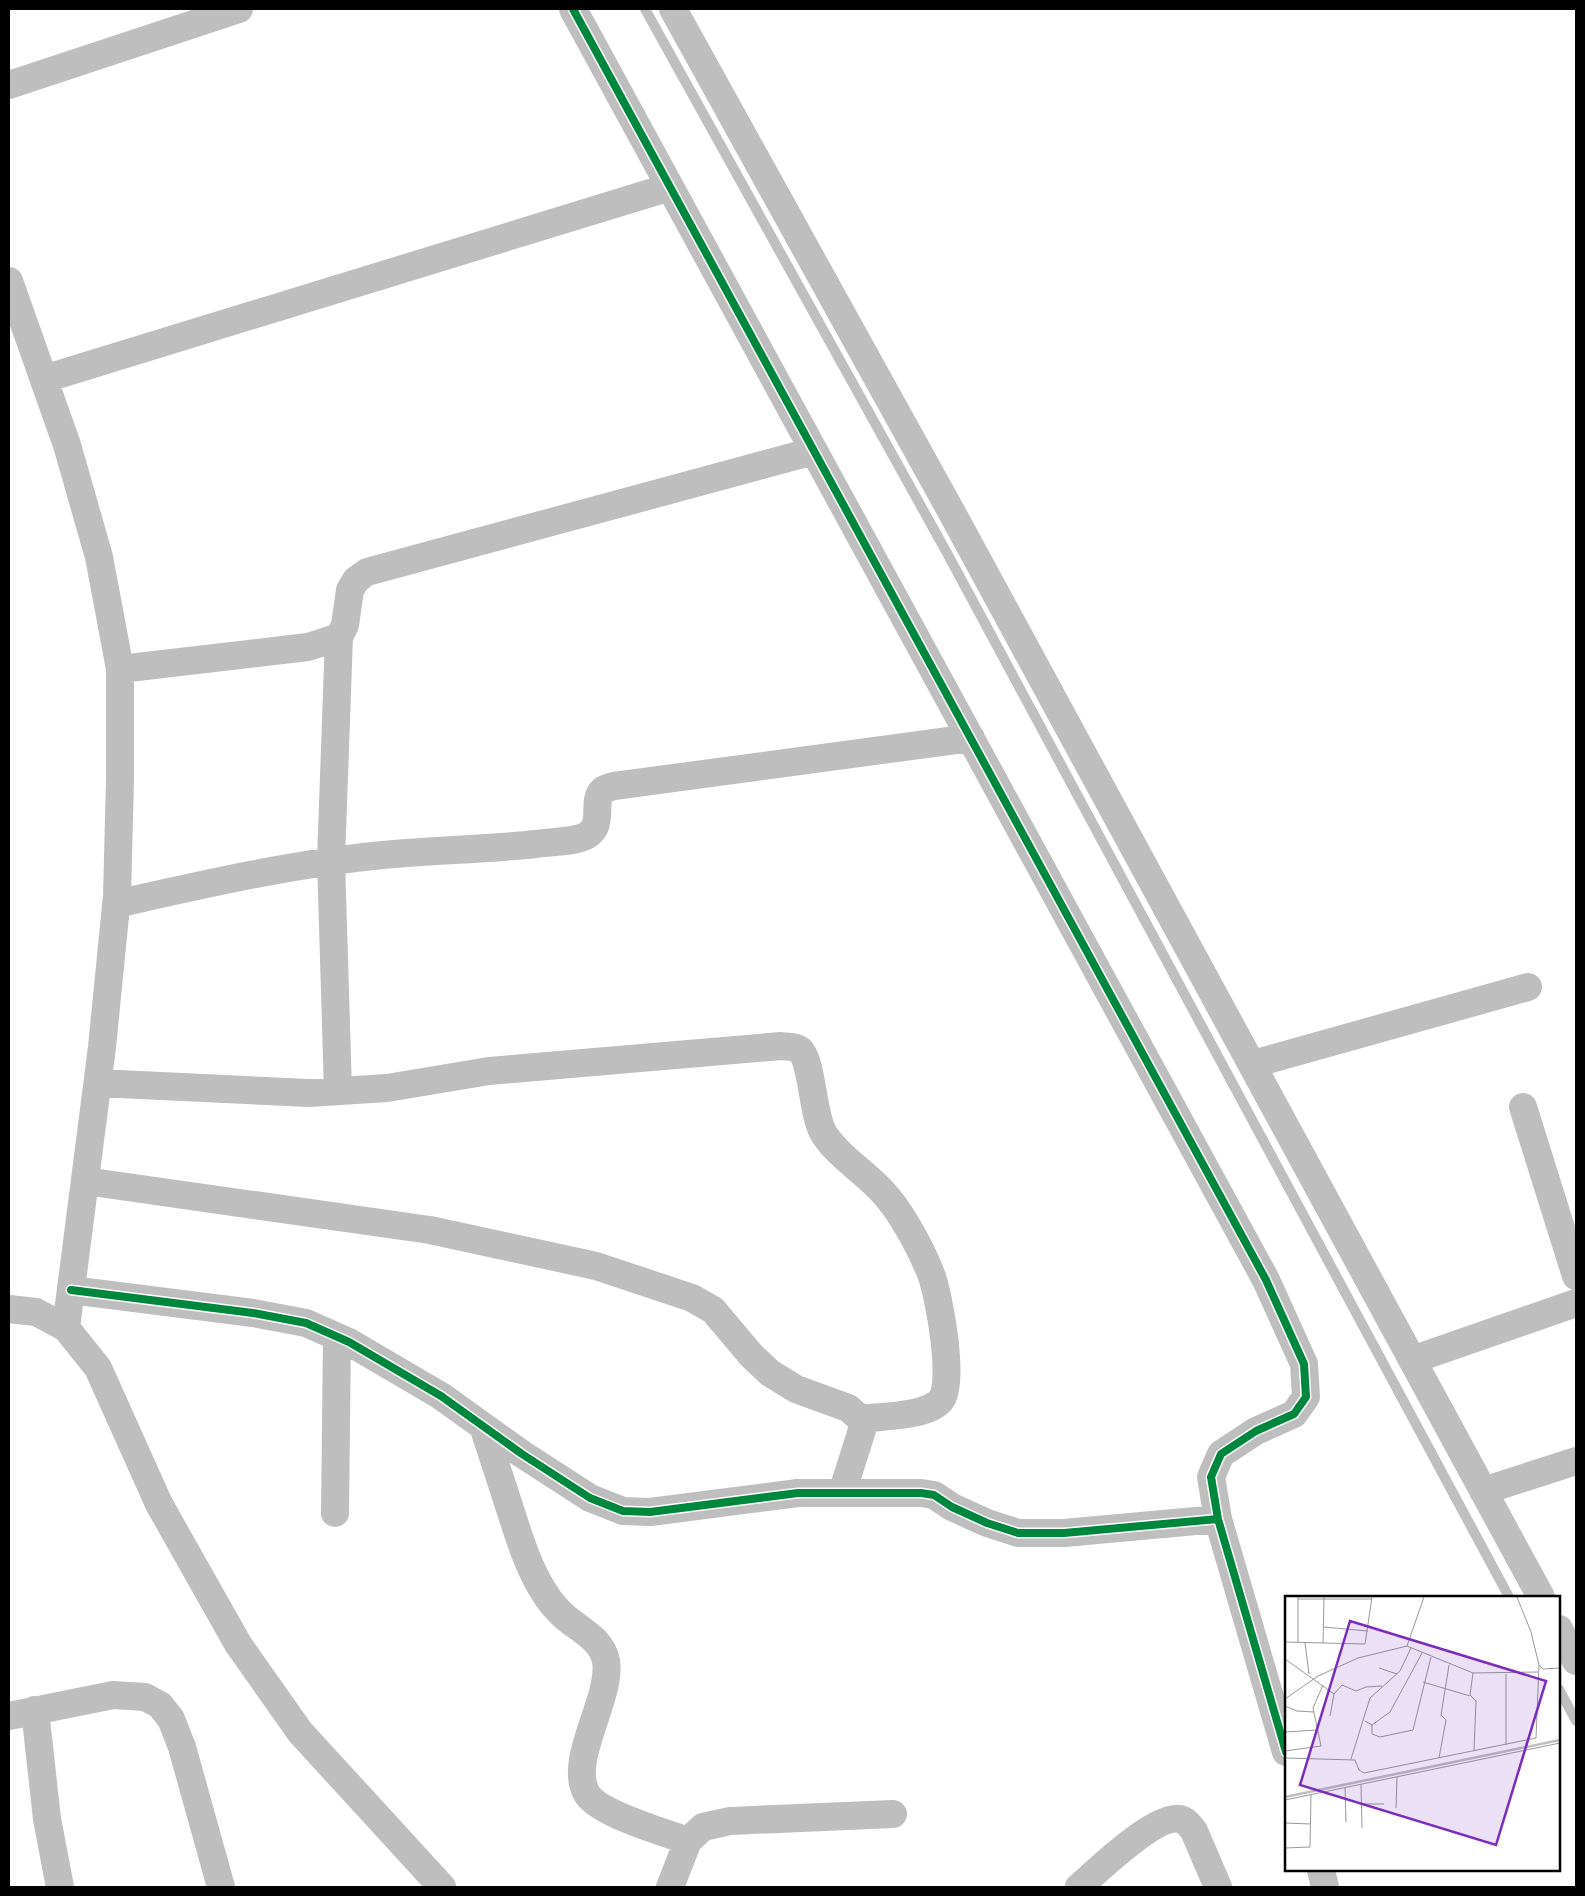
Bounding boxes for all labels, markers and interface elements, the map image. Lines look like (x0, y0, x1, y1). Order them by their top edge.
inset map (1285, 1596, 1560, 1871)

